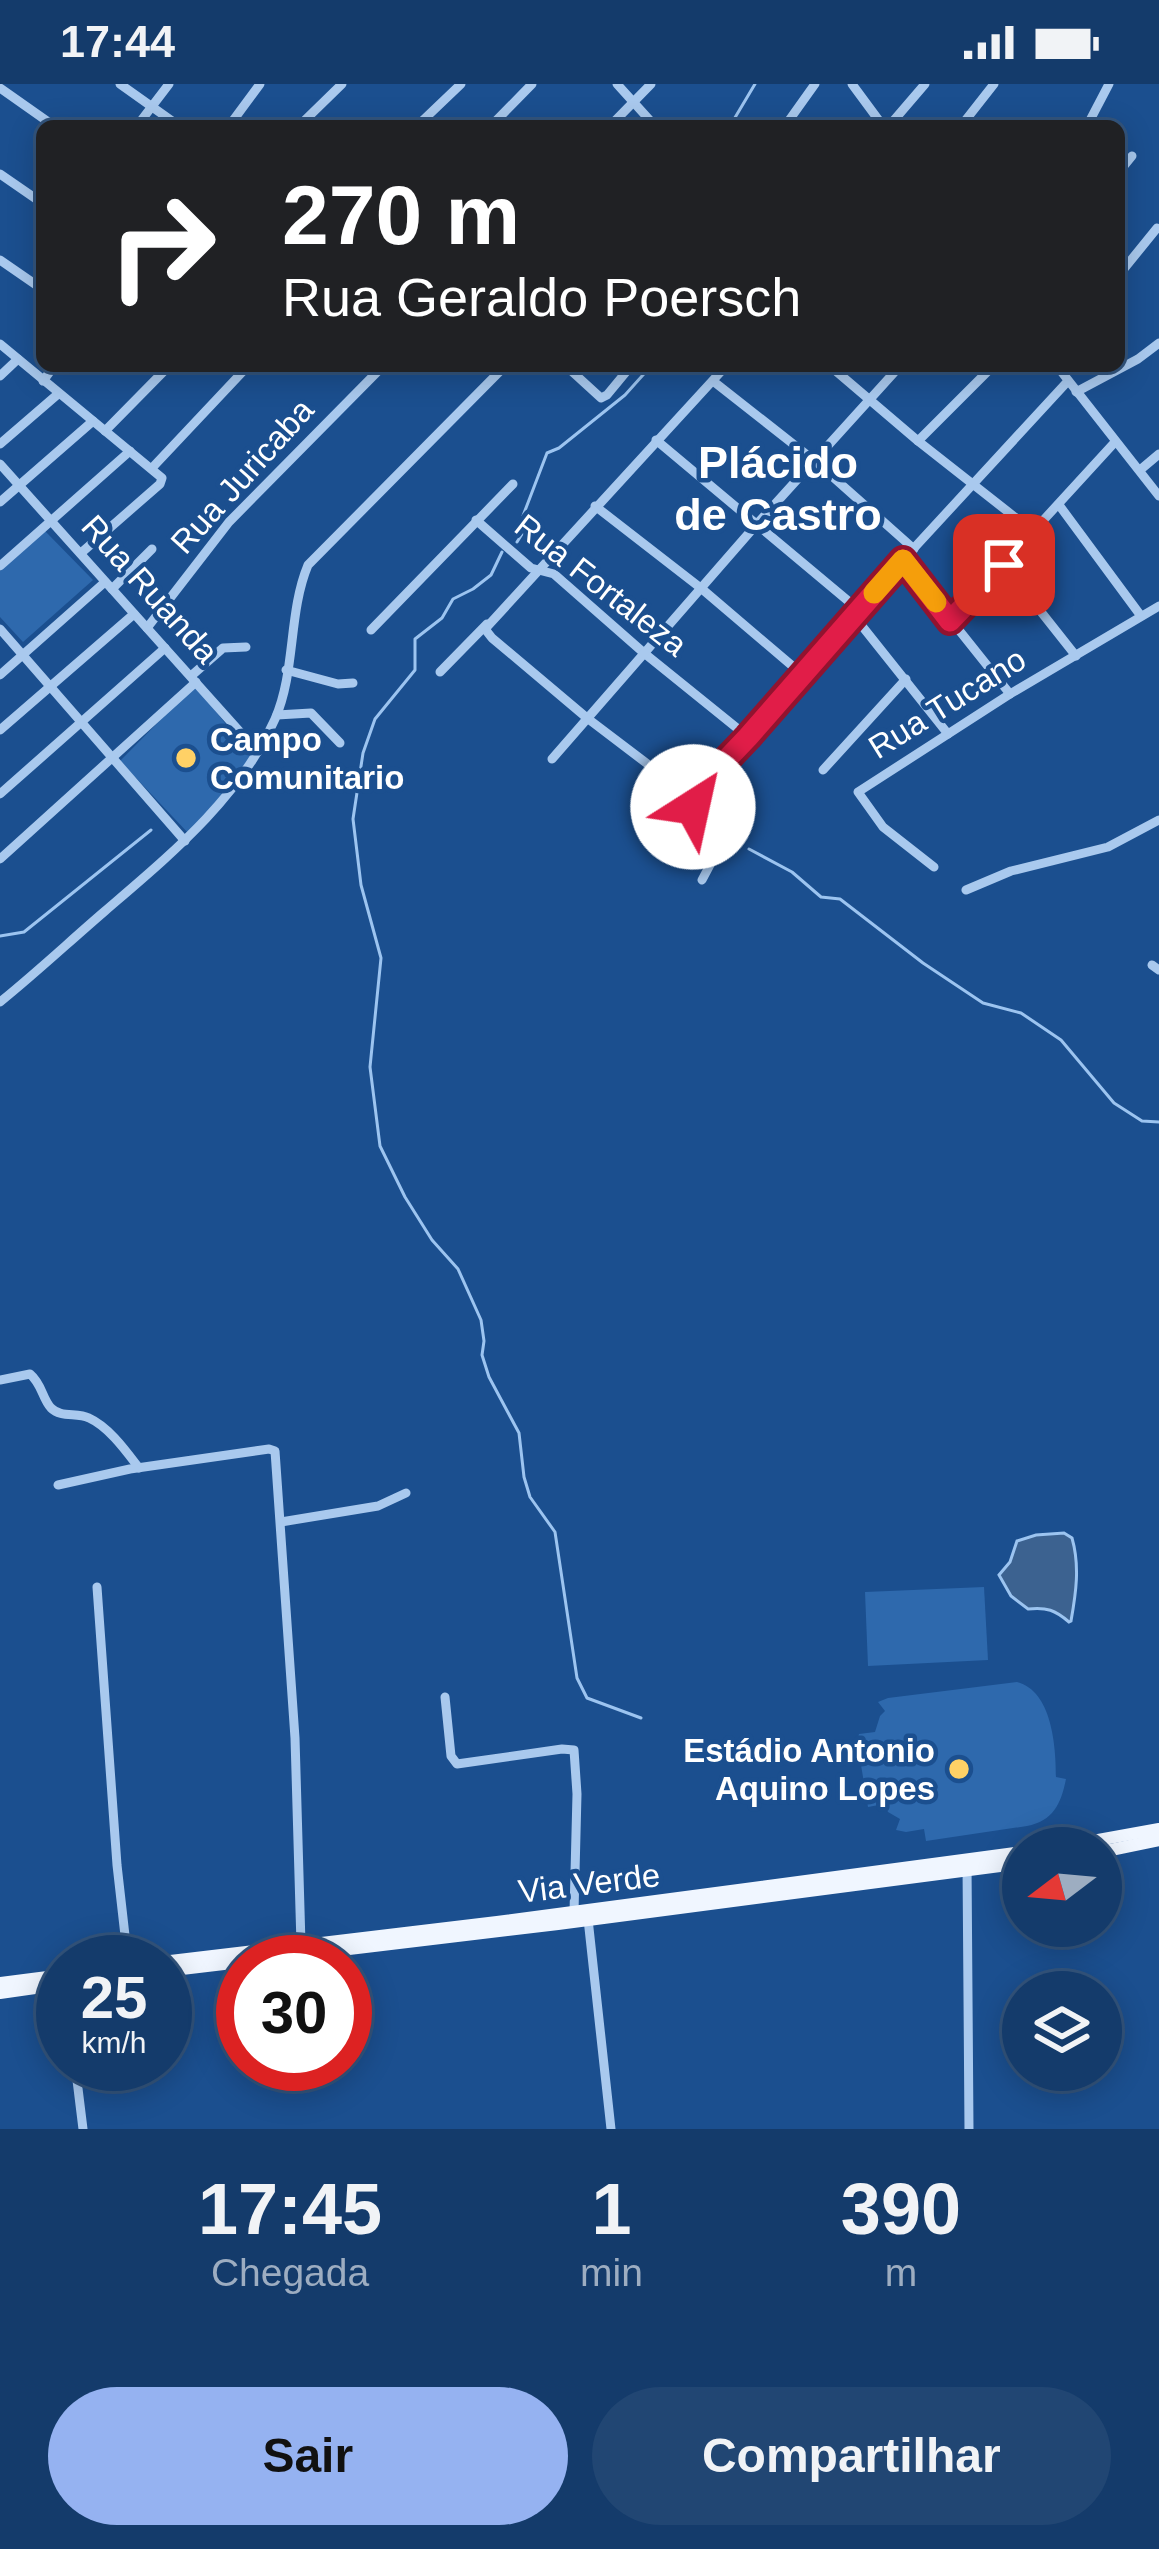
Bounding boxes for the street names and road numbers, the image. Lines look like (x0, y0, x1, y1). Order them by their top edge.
street label: Rua Juricaba (163, 391, 321, 561)
street label: Rua Fortaleza (508, 507, 695, 664)
street label: Rua Ruanda (74, 508, 226, 671)
street label: Rua Tucano (862, 640, 1032, 766)
street label: Via Verde (516, 1856, 662, 1910)

